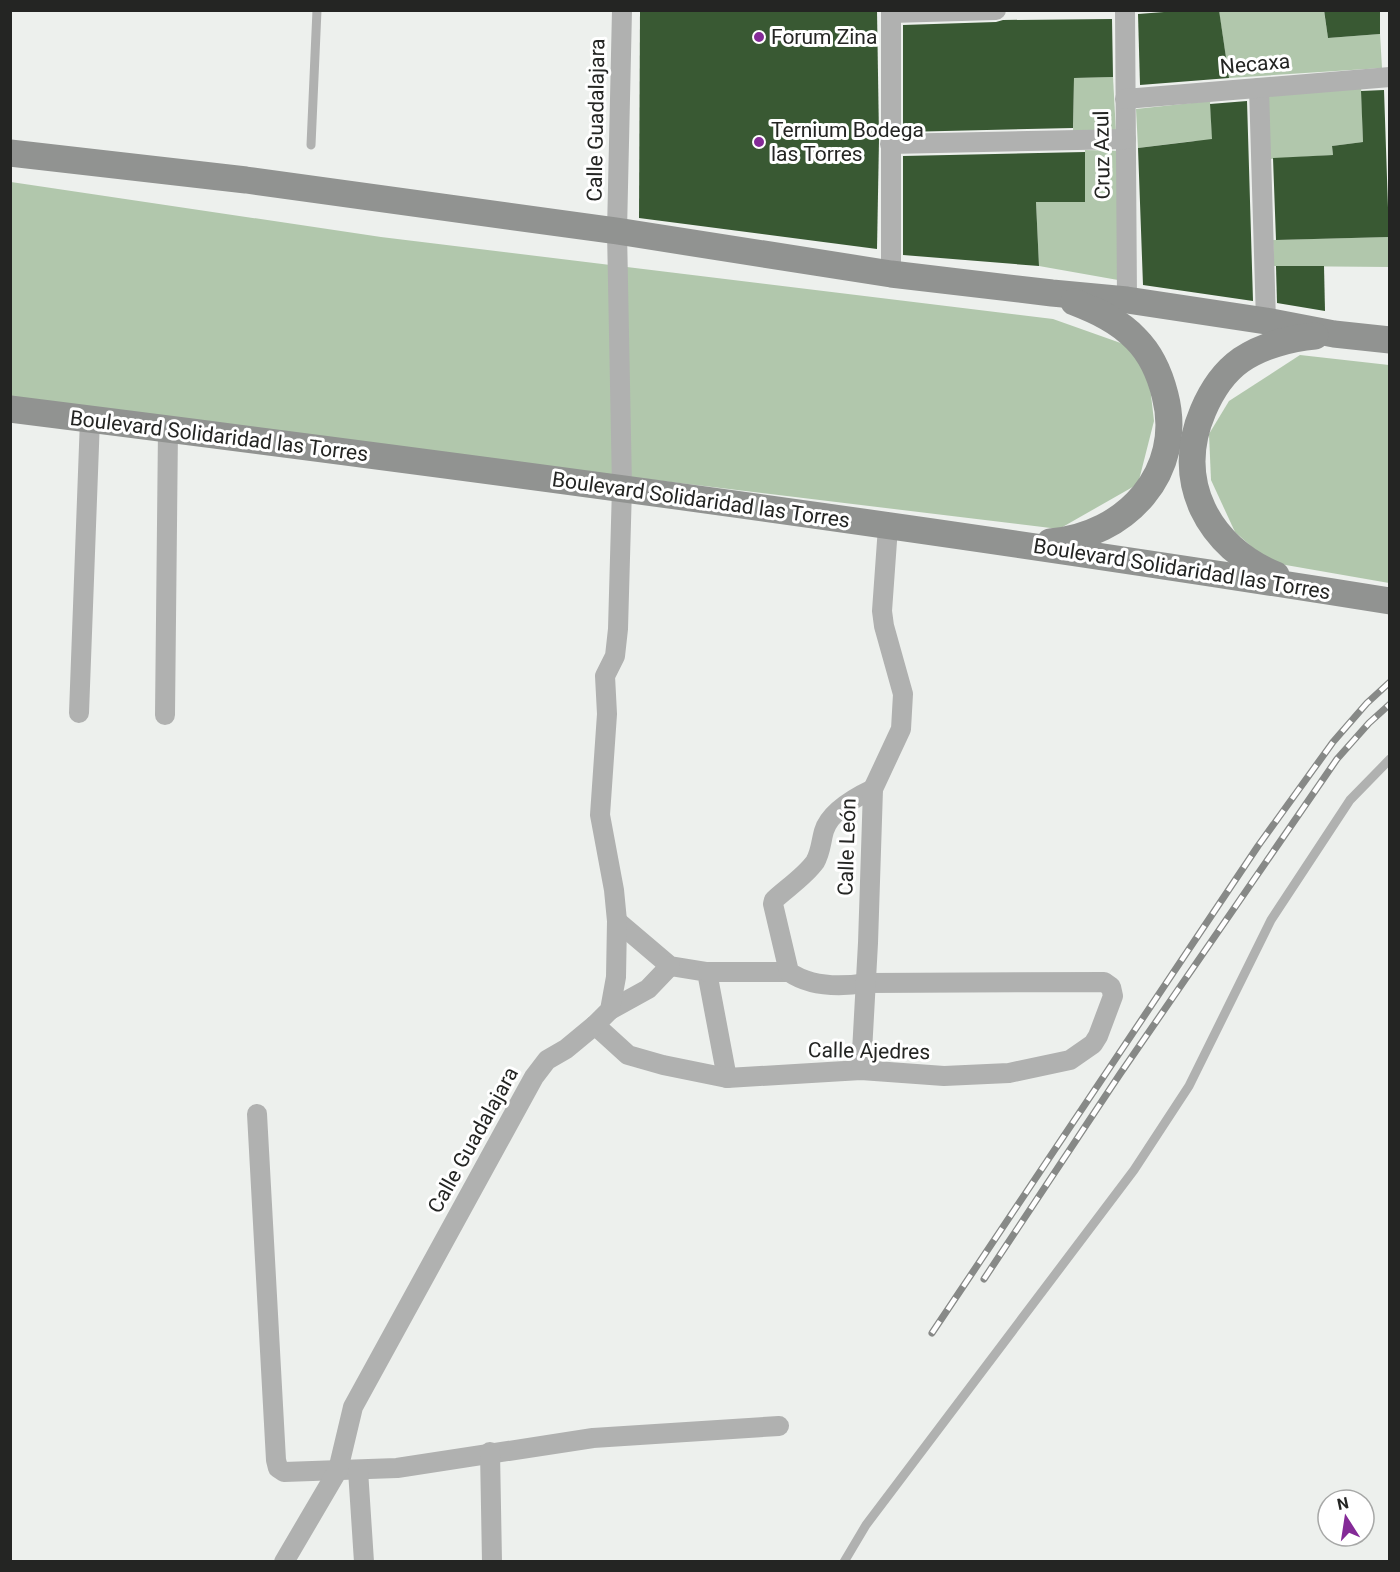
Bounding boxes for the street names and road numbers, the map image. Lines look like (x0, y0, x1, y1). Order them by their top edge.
street label: Calle Guadalajara (583, 38, 609, 202)
street label: Necaxa (1219, 49, 1291, 79)
street label: Cruz Azul (1089, 110, 1115, 200)
street label: Boulevard Solidaridad las Torres (69, 406, 369, 466)
street label: Boulevard Solidaridad las Torres (551, 467, 851, 533)
street label: Boulevard Solidaridad las Torres (1032, 534, 1332, 604)
street label: Calle León (833, 798, 861, 896)
street label: Calle Ajedres (808, 1038, 930, 1064)
street label: Calle Guadalajara (423, 1063, 523, 1217)

